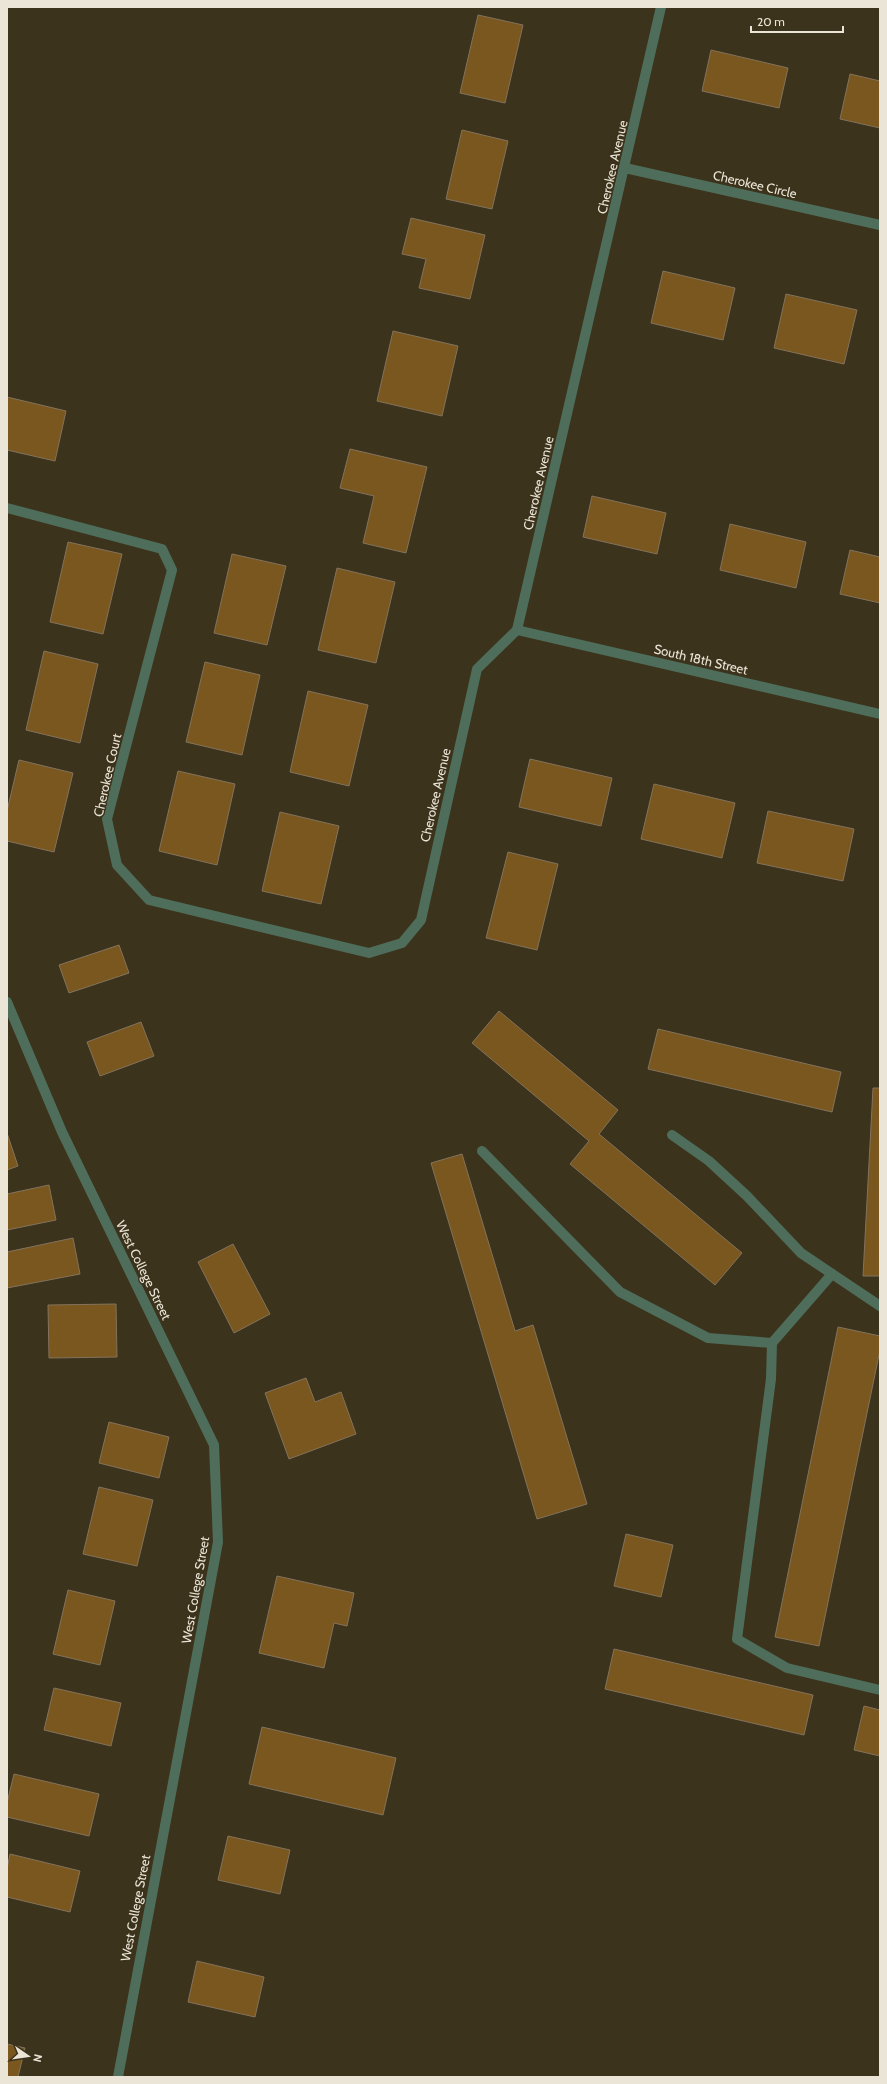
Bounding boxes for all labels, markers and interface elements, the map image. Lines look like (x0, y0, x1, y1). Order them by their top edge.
scale bar (751, 8, 843, 34)
text: 20 m (757, 14, 785, 29)
street label: Cherokee Avenue (593, 118, 631, 215)
street label: Cherokee Circle (712, 167, 799, 201)
street label: Cherokee Avenue (519, 434, 557, 531)
street label: South 18th Street (653, 640, 750, 678)
street label: Cherokee Court (90, 731, 124, 818)
street label: Cherokee Avenue (416, 746, 454, 843)
street label: West College Street (113, 1218, 175, 1323)
street label: West College Street (178, 1535, 212, 1645)
street label: West College Street (117, 1853, 153, 1963)
north arrow (8, 2036, 48, 2076)
text: N (30, 2053, 45, 2064)

